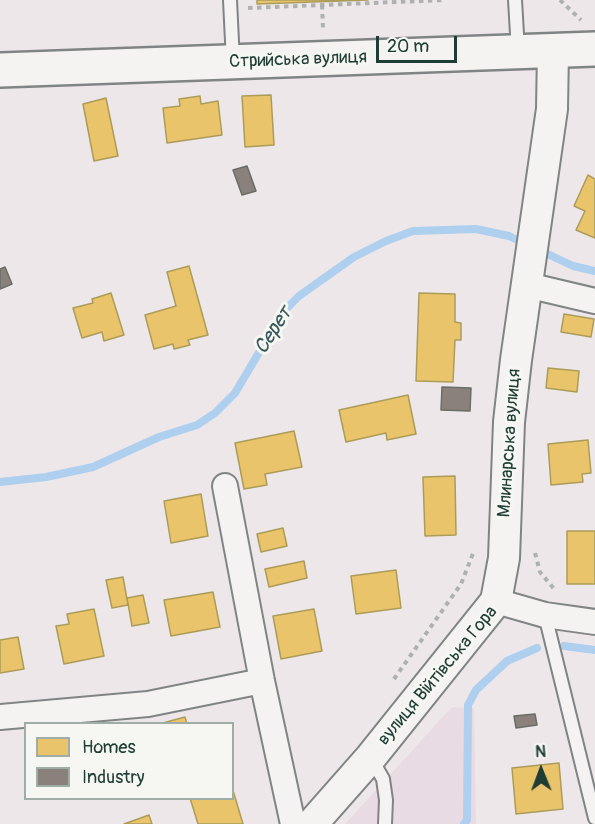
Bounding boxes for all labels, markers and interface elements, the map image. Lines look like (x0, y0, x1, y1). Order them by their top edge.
scale bar (379, 24, 460, 62)
text: 20 m (387, 35, 429, 58)
street label: Стрийська вулиця (229, 47, 367, 73)
water label: Серет (250, 303, 298, 359)
street label: Млинарська вулиця (494, 368, 526, 518)
street label: вулиця Війтівська Гора (374, 602, 502, 750)
legend (24, 722, 234, 800)
text: Homes (82, 736, 135, 759)
north arrow (511, 740, 571, 800)
text: N (535, 742, 546, 762)
text: Industry (82, 766, 145, 789)

